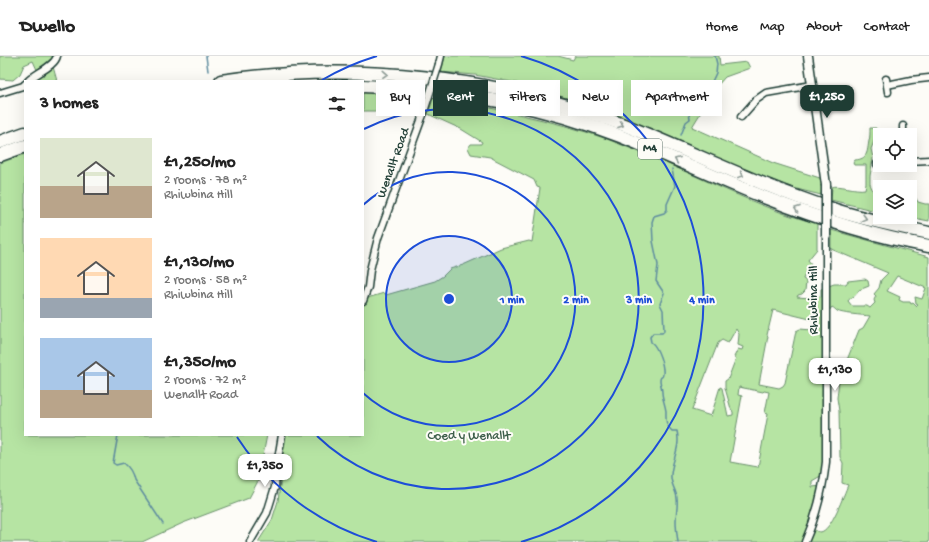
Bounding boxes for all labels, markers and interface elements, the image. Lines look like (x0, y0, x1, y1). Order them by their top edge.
text: Dwello (20, 16, 75, 39)
text: Home (706, 19, 738, 36)
text: Map (760, 19, 784, 36)
text: About (806, 19, 842, 36)
text: Contact (864, 19, 909, 36)
one-way arrow (382, 69, 389, 78)
chip: Buy (376, 80, 425, 116)
chip: Rent (433, 80, 488, 116)
chip: Filters (496, 80, 560, 116)
chip: New (568, 80, 623, 116)
chip: Apartment (631, 80, 722, 116)
pin: £1,250 (794, 85, 860, 119)
text: £1,250 (809, 90, 845, 105)
icon: filters (326, 93, 348, 115)
text: 3 homes (40, 94, 98, 114)
one-way arrow (618, 120, 625, 128)
street label: Wenallt Road (374, 125, 414, 200)
map controls (873, 128, 917, 224)
button: locate (873, 128, 917, 172)
road number: M4 (638, 139, 662, 159)
text: £1,250/mo (164, 153, 236, 173)
icon: home (72, 154, 120, 202)
one-way arrow (673, 157, 680, 165)
one-way arrow (737, 170, 745, 178)
text: 2 rooms · 78 m² (164, 173, 247, 188)
button: layers (873, 180, 917, 224)
text: Rhiwbina Hill (164, 188, 233, 203)
one-way arrow (794, 206, 801, 214)
one-way arrow (861, 213, 867, 221)
text: £1,130/mo (164, 253, 234, 273)
icon: home (72, 254, 120, 302)
street label: Rhiwbina Hill (807, 265, 822, 334)
text: 2 rooms · 58 m² (164, 273, 247, 288)
text: Rhiwbina Hill (164, 288, 233, 303)
centre of rings (442, 292, 456, 306)
text: 1 min (499, 294, 525, 308)
text: 2 min (563, 294, 589, 308)
text: 3 min (625, 294, 652, 308)
text: 4 min (688, 294, 715, 308)
text: £1,350/mo (164, 353, 236, 373)
icon: home (72, 354, 120, 402)
pin: £1,130 (802, 358, 868, 392)
text: £1,130 (818, 363, 852, 378)
text: 2 rooms · 72 m² (164, 373, 246, 388)
text: Wenallt Road (164, 388, 238, 403)
park label: Coed y Wenallt (428, 429, 512, 444)
pin: £1,350 (232, 454, 298, 488)
text: £1,350 (247, 459, 283, 474)

